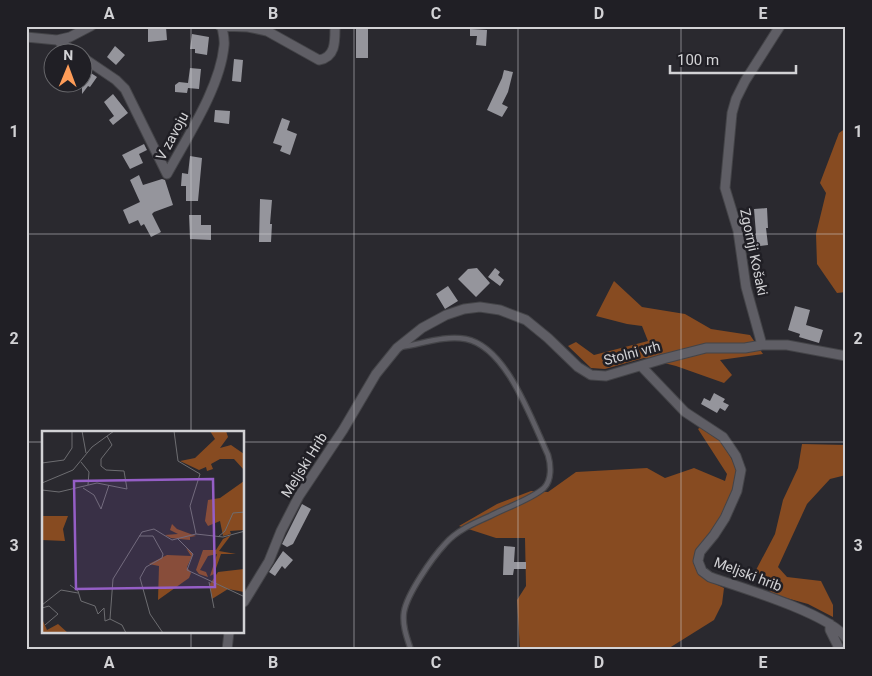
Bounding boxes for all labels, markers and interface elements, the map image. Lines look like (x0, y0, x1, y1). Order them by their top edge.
text: A (104, 4, 115, 23)
text: B (268, 4, 278, 23)
text: C (431, 4, 441, 23)
text: D (594, 4, 604, 23)
text: E (759, 4, 768, 23)
north arrow (42, 42, 92, 92)
scale bar (670, 42, 796, 74)
text: N (63, 47, 73, 63)
text: 100 m (677, 51, 719, 69)
street label: V zavoju (153, 109, 191, 163)
text: 1 (9, 122, 19, 141)
text: 1 (853, 122, 863, 141)
street label: Zgornji Košaki (737, 207, 771, 297)
text: 2 (9, 329, 19, 348)
text: 2 (853, 329, 863, 348)
street label: Stolni vrh (602, 338, 662, 368)
street label: Meljski Hrib (278, 429, 330, 500)
inset map (42, 431, 245, 634)
text: 3 (9, 536, 19, 555)
text: 3 (853, 536, 863, 555)
street label: Meljski hrib (712, 554, 784, 594)
text: A (104, 653, 115, 672)
text: B (268, 653, 278, 672)
text: C (431, 653, 441, 672)
text: D (594, 653, 604, 672)
text: E (759, 653, 768, 672)

